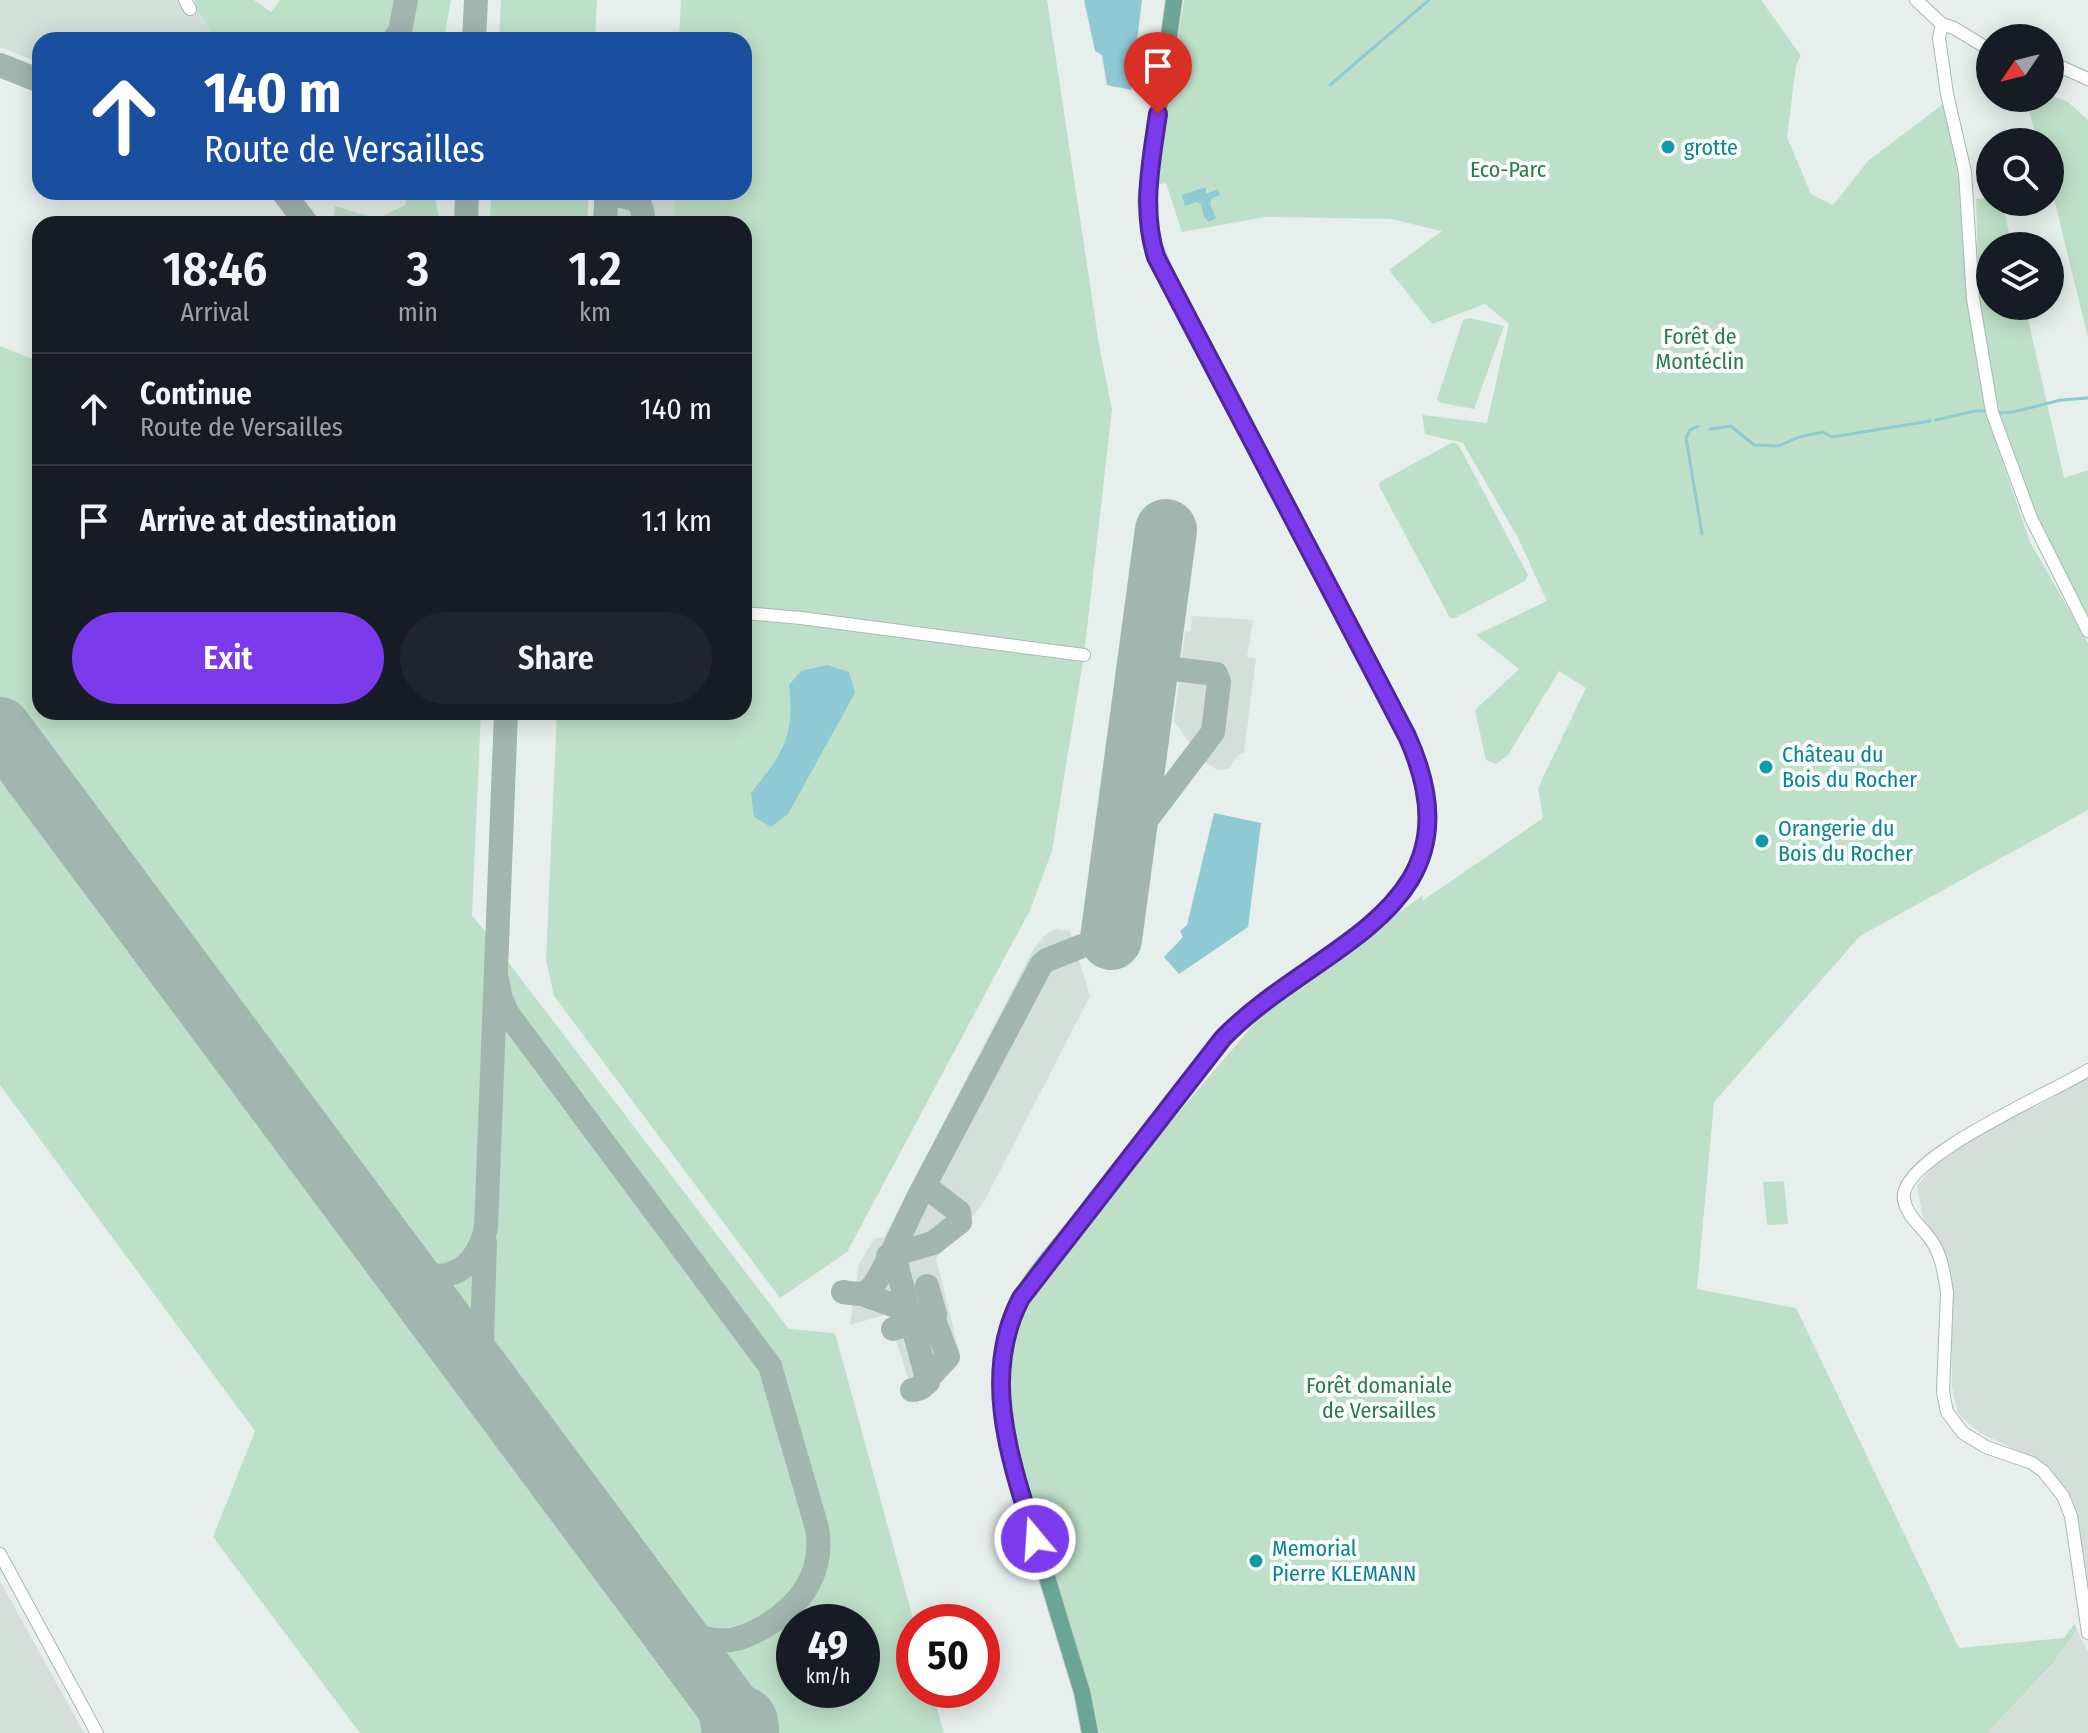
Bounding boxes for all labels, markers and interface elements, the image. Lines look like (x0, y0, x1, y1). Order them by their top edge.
north arrow (1976, 24, 2064, 112)
map controls (1976, 24, 2064, 320)
pin (1124, 32, 1192, 114)
icon: arrive (1136, 44, 1180, 88)
text: 140 m (204, 60, 341, 127)
icon: ahead (72, 64, 176, 168)
text: Route de Versailles (204, 128, 485, 172)
button: search (1976, 128, 2064, 216)
place label: grotte (1684, 134, 1738, 161)
marker: grotte (1659, 138, 1677, 156)
park label: Eco-Parc (1470, 156, 1547, 183)
button: layers (1976, 232, 2064, 320)
text: 18:46 (163, 240, 267, 298)
text: 3 (407, 240, 429, 298)
text: 1.2 (569, 240, 621, 298)
text: Arrival (180, 297, 249, 328)
text: min (398, 297, 438, 328)
text: km (579, 297, 611, 328)
park label: Forêt de Montéclin (1656, 323, 1744, 375)
text: Continue (140, 376, 252, 412)
icon: ahead (72, 387, 116, 431)
text: 140 m (640, 391, 712, 427)
text: Route de Versailles (140, 412, 343, 443)
icon: arrive (72, 499, 116, 543)
text: Arrive at destination (140, 503, 397, 539)
text: 1.1 km (641, 503, 712, 539)
button: Exit (72, 612, 384, 704)
button: Share (400, 612, 712, 704)
place label: Château du Bois du Rocher (1782, 741, 1917, 793)
marker: Château du Bois du Rocher (1757, 758, 1775, 776)
place label: Orangerie du Bois du Rocher (1778, 815, 1913, 867)
marker: Orangerie du Bois du Rocher (1753, 832, 1771, 850)
park label: Forêt domaniale de Versailles (1306, 1372, 1452, 1424)
position arrow (993, 1497, 1077, 1581)
place label: Memorial Pierre KLEMANN (1272, 1535, 1416, 1587)
marker: Memorial Pierre KLEMANN (1247, 1552, 1265, 1570)
speed limit sign: 50 (896, 1604, 1000, 1708)
text: 49 (808, 1622, 848, 1670)
text: km/h (806, 1664, 850, 1688)

